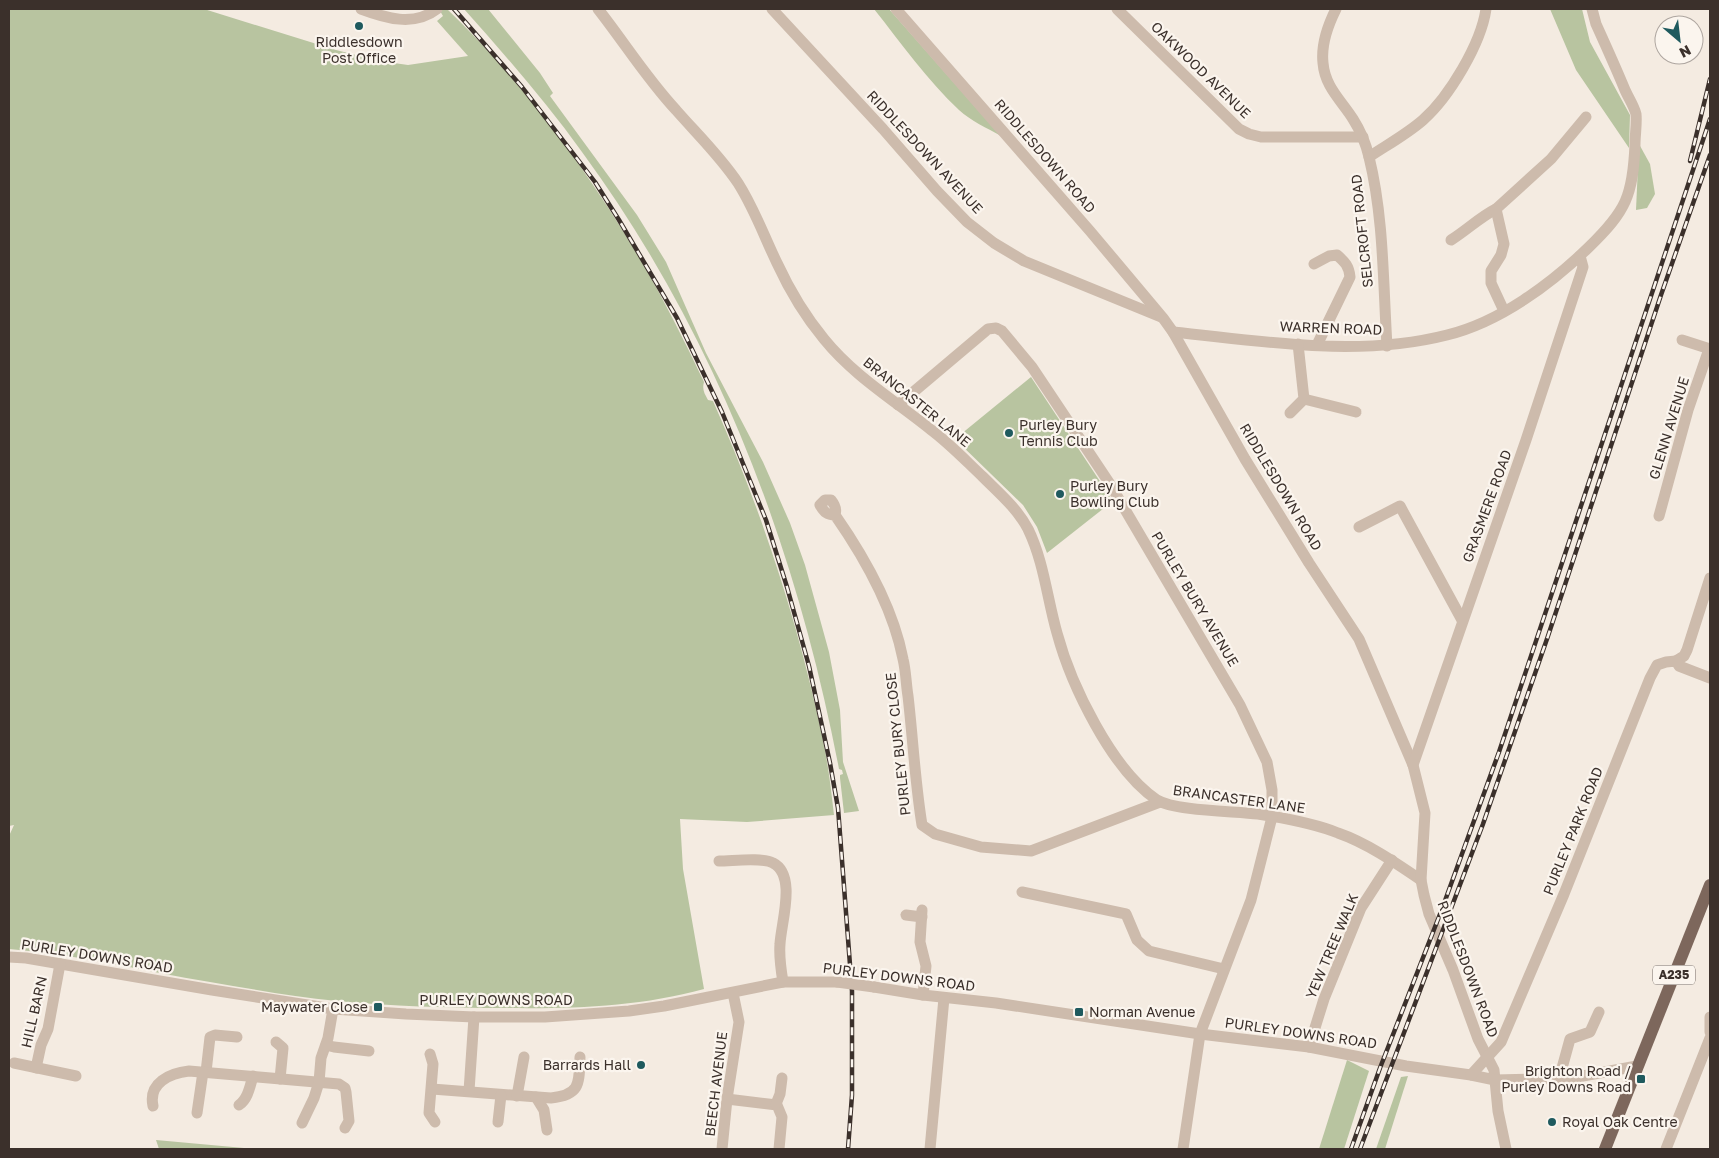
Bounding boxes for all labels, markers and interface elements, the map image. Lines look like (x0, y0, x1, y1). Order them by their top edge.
north arrow (1654, 15, 1704, 65)
street label: OAKWOOD AVENUE (1148, 18, 1255, 122)
marker: Riddlesdown Post Office (353, 20, 365, 32)
place label: Riddlesdown Post Office (315, 33, 403, 66)
text: N (1677, 42, 1694, 62)
street label: RIDDLESDOWN AVENUE (864, 87, 987, 217)
street label: RIDDLESDOWN ROAD (991, 95, 1099, 216)
street label: SELCROFT ROAD (1347, 174, 1376, 289)
street label: WARREN ROAD (1280, 317, 1383, 338)
street label: BRANCASTER LANE (860, 353, 975, 450)
street label: GLENN AVENUE (1645, 374, 1692, 481)
place label: Purley Bury Tennis Club (1019, 416, 1098, 449)
street label: RIDDLESDOWN ROAD (1237, 420, 1326, 553)
marker: Purley Bury Tennis Club (1003, 427, 1015, 439)
street label: GRASMERE ROAD (1458, 447, 1515, 564)
place label: Purley Bury Bowling Club (1070, 477, 1159, 510)
marker: Purley Bury Bowling Club (1054, 488, 1066, 500)
street label: PURLEY BURY AVENUE (1148, 528, 1243, 669)
street label: PURLEY BURY CLOSE (882, 672, 913, 817)
street label: PURLEY PARK ROAD (1539, 764, 1606, 897)
street label: BRANCASTER LANE (1172, 781, 1306, 816)
street label: YEW TREE WALK (1302, 890, 1362, 1001)
street label: RIDDLESDOWN ROAD (1434, 898, 1502, 1040)
street label: PURLEY DOWNS ROAD (20, 935, 174, 976)
street label: PURLEY DOWNS ROAD (822, 959, 976, 994)
road number: A235 (1653, 966, 1695, 984)
street label: HILL BARN (17, 974, 50, 1049)
street label: PURLEY DOWNS ROAD (419, 991, 573, 1008)
place label: Maywater Close (261, 998, 368, 1015)
marker: Maywater Close (372, 1001, 384, 1013)
place label: Norman Avenue (1089, 1003, 1195, 1020)
marker: Norman Avenue (1073, 1006, 1085, 1018)
street label: PURLEY DOWNS ROAD (1224, 1013, 1378, 1052)
street label: BEECH AVENUE (701, 1031, 730, 1137)
place label: Barrards Hall (543, 1056, 631, 1073)
marker: Barrards Hall (635, 1059, 647, 1071)
place label: Brighton Road / Purley Downs Road (1501, 1062, 1631, 1095)
marker: Brighton Road / Purley Downs Road (1635, 1073, 1647, 1085)
place label: Royal Oak Centre (1562, 1113, 1678, 1130)
marker: Royal Oak Centre (1546, 1116, 1558, 1128)

